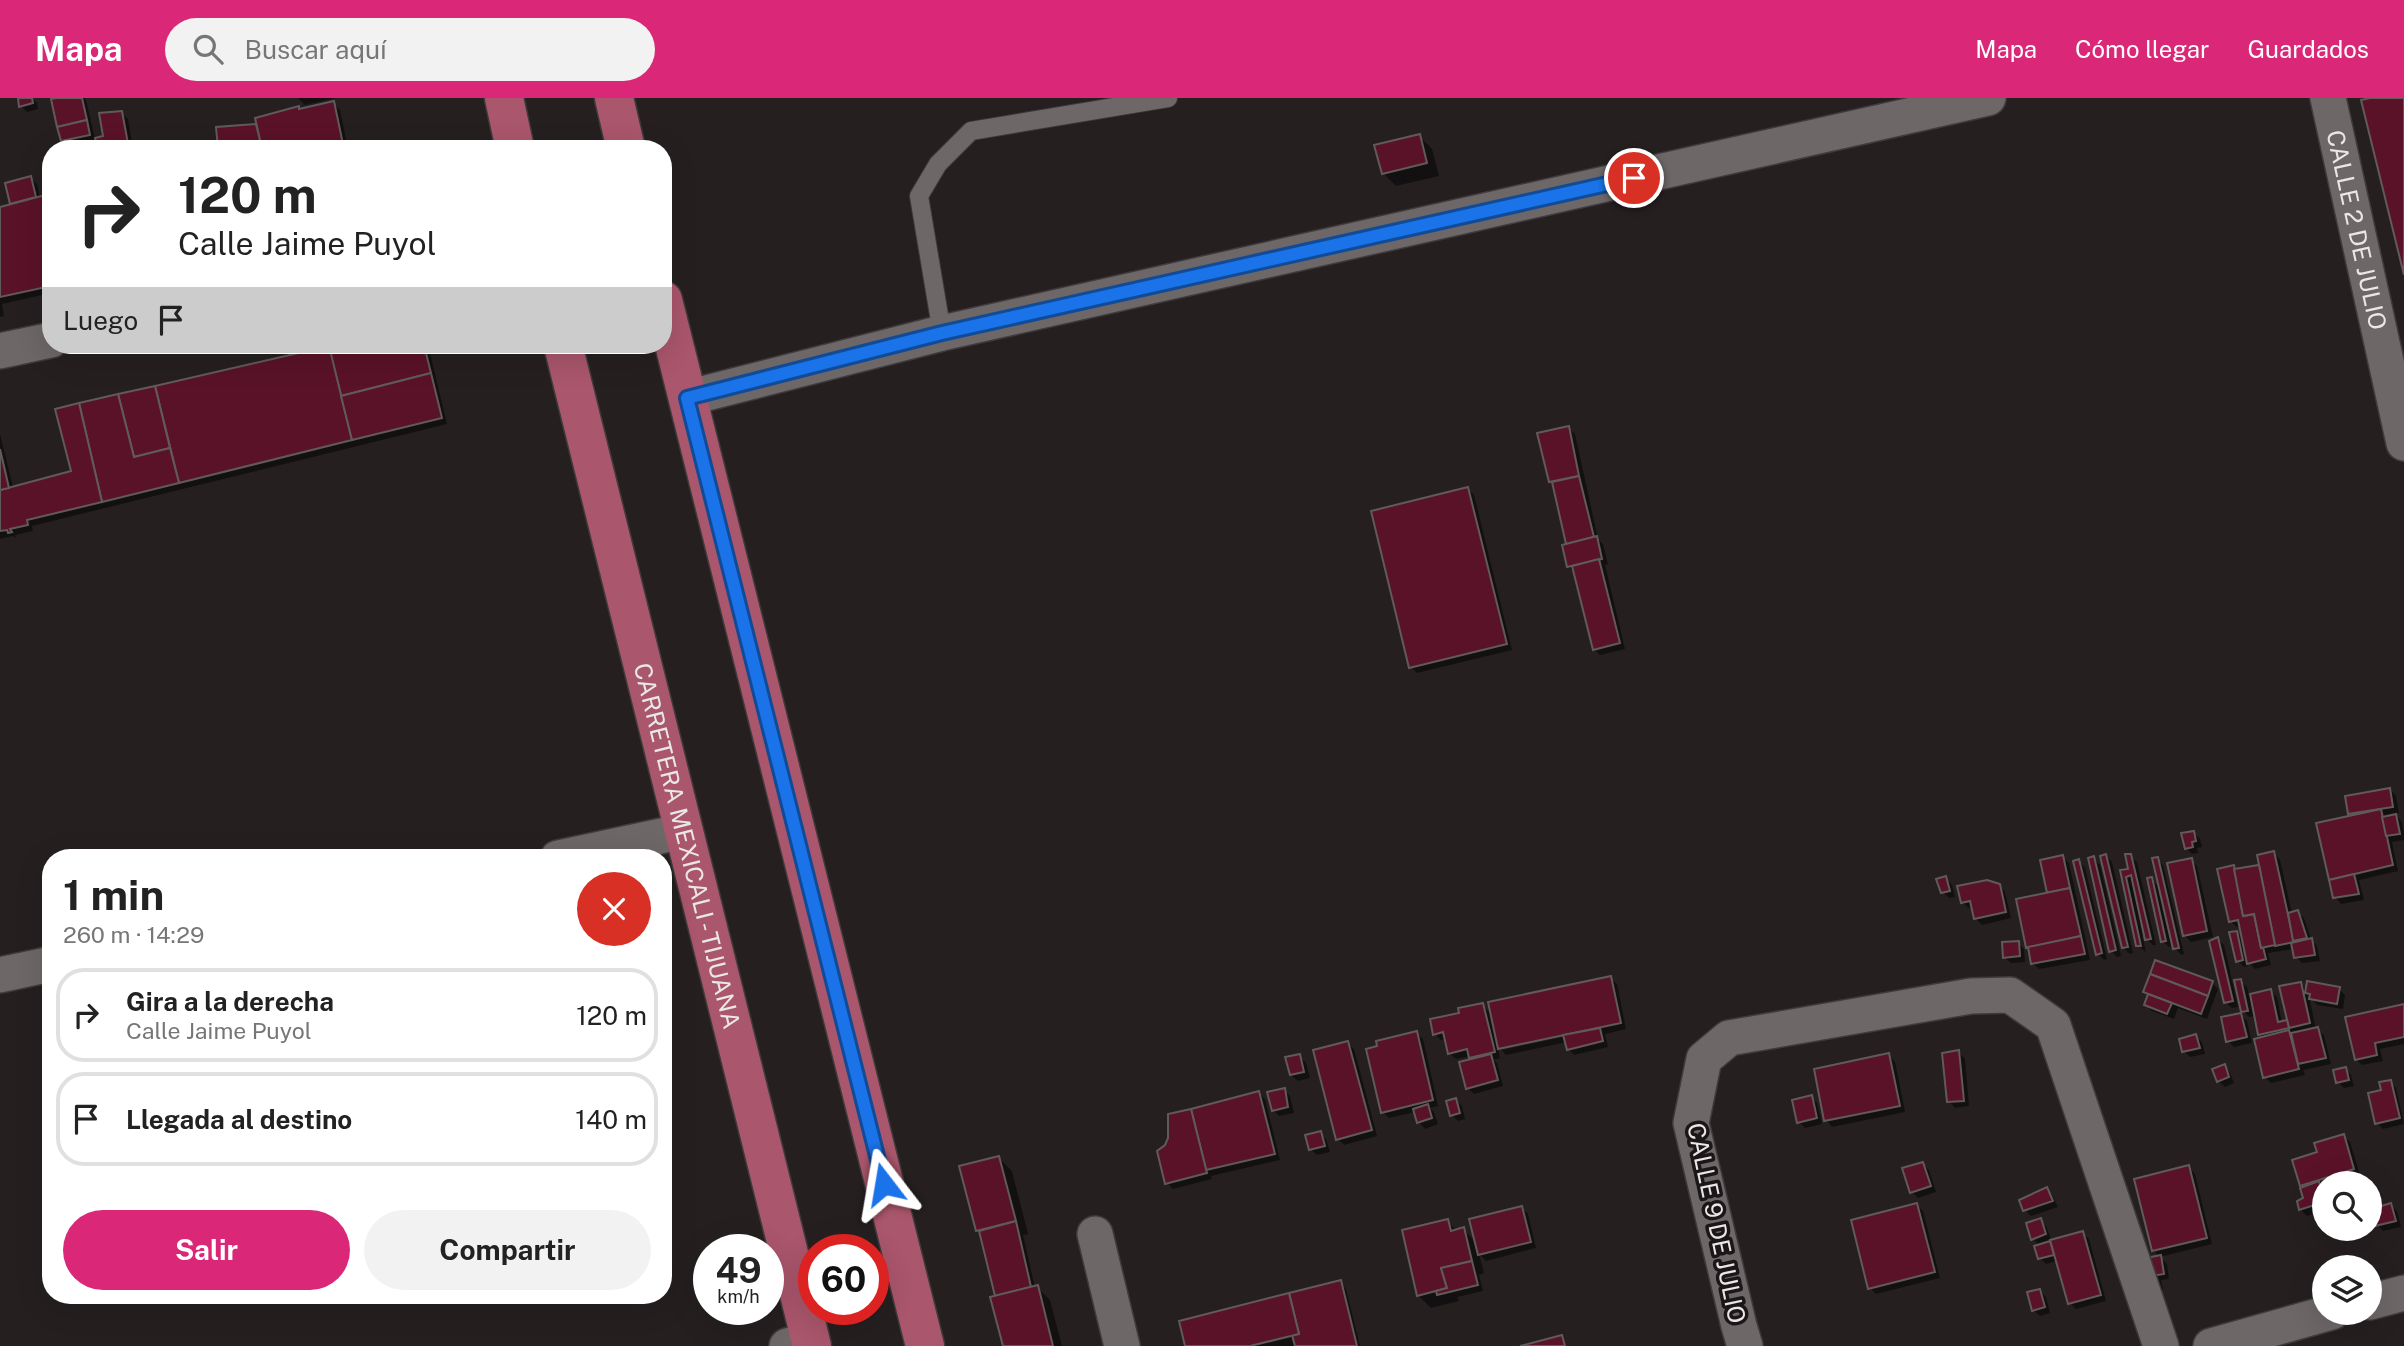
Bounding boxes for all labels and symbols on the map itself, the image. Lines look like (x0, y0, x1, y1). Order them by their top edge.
street label: CALLE 2 DE JULIO (2321, 127, 2393, 332)
pin (1604, 148, 1664, 208)
street label: CARRETERA MEXICALI - TIJUANA (629, 660, 747, 1032)
street label: CALLE 9 DE JULIO (1682, 1120, 1752, 1326)
position arrow (847, 1147, 921, 1221)
speed limit sign: 60 (798, 1234, 889, 1325)

